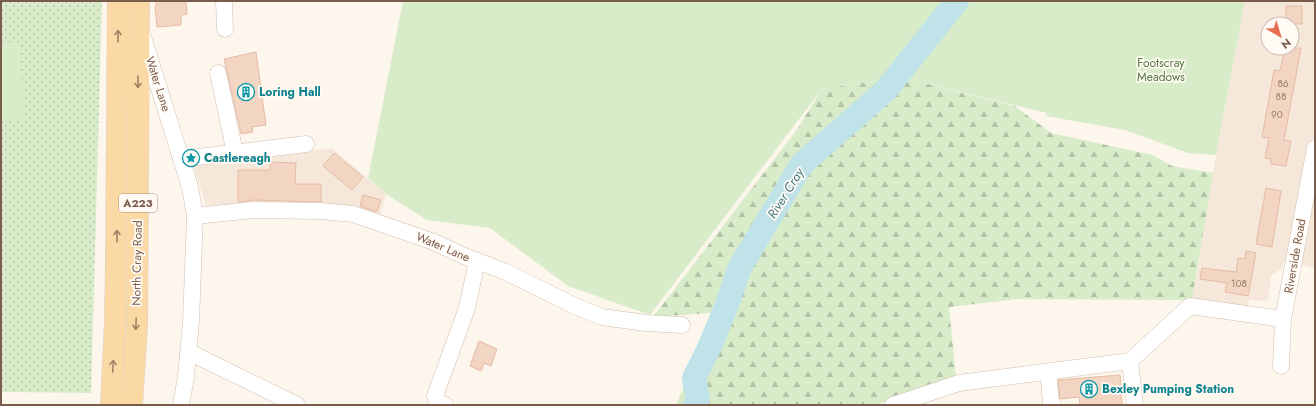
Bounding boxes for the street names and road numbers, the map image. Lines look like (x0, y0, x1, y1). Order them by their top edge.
street label: Water Lane (141, 54, 175, 114)
road number: A223 (119, 194, 157, 212)
street label: Riverside Road (1280, 217, 1310, 295)
street label: North Cray Road (127, 220, 147, 306)
street label: Water Lane (413, 228, 473, 266)

